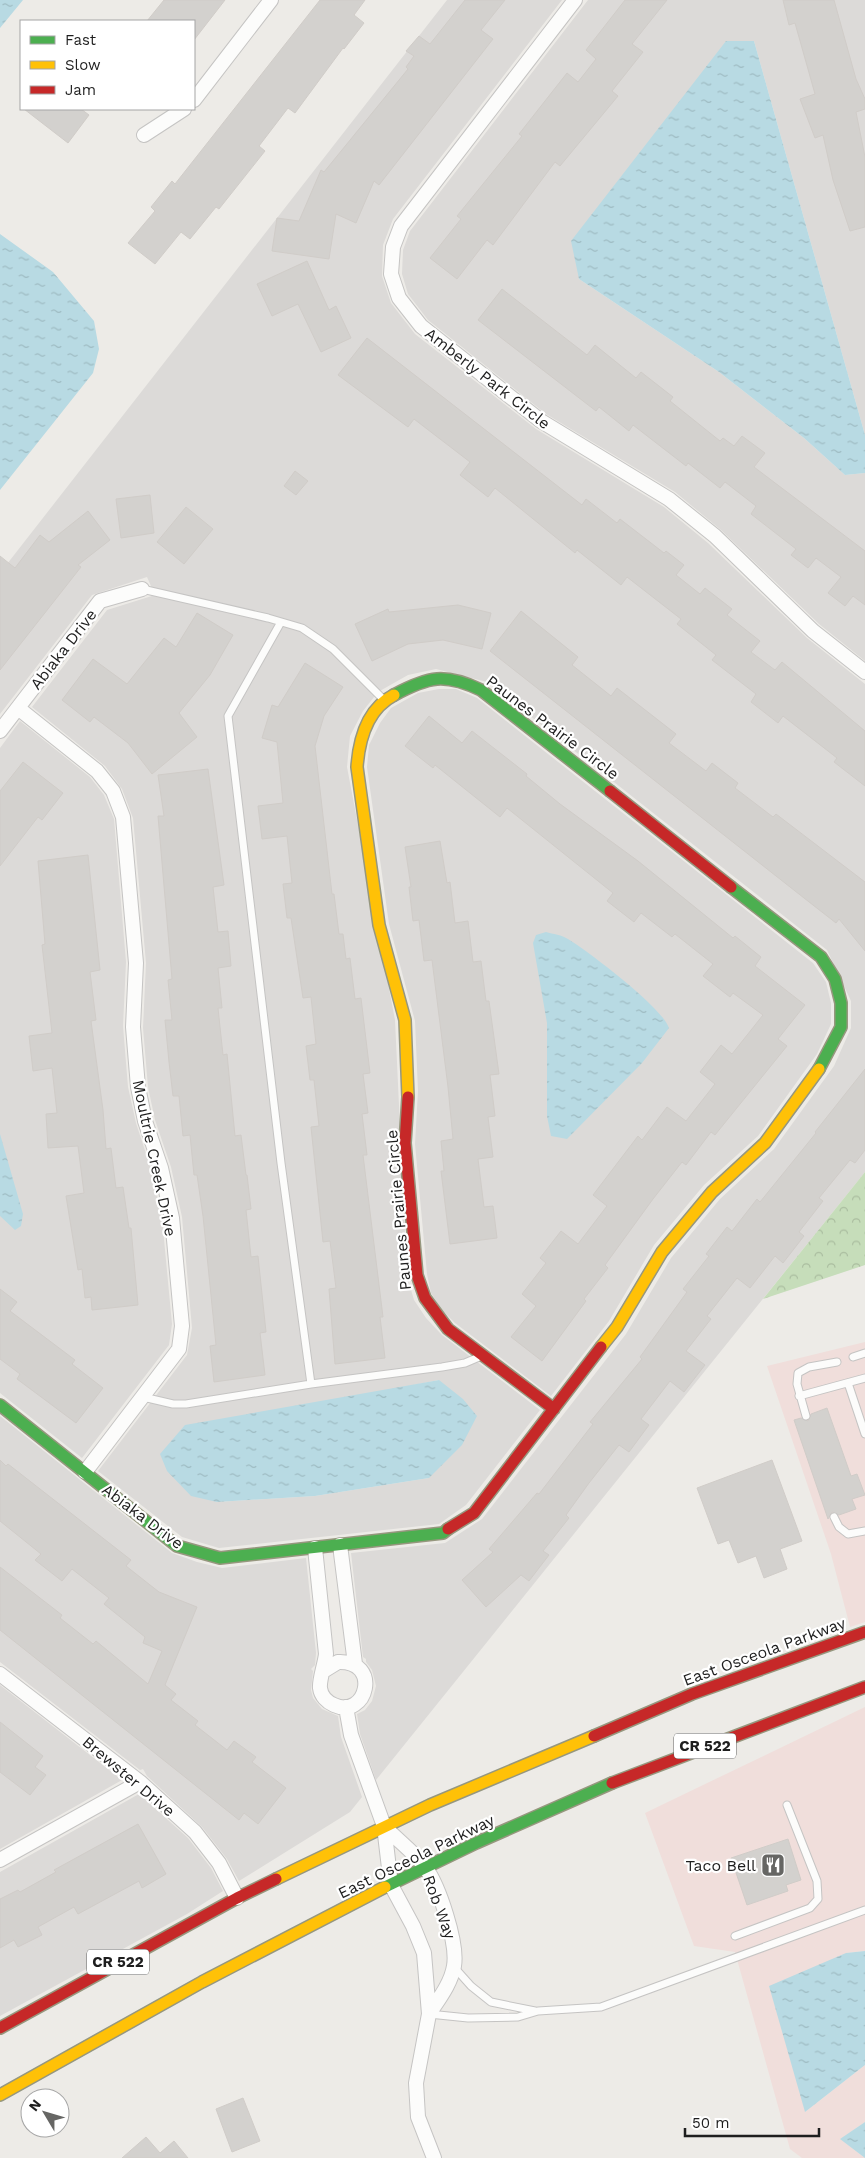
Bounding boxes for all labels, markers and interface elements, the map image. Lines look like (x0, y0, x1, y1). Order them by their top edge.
legend (20, 20, 195, 110)
text: Fast (65, 31, 97, 49)
text: Slow (65, 56, 101, 74)
text: Jam (65, 81, 96, 99)
street label: Amberly Park Circle (421, 324, 554, 433)
street label: Abiaka Drive (26, 605, 101, 693)
street label: Paunes Prairie Circle (483, 671, 623, 783)
street label: Moultrie Creek Drive (129, 1078, 180, 1238)
street label: Paunes Prairie Circle (382, 1129, 415, 1291)
street label: Abiaka Drive (98, 1480, 187, 1553)
street label: East Osceola Parkway (680, 1613, 849, 1690)
street label: Brewster Drive (79, 1732, 179, 1821)
road number: CR 522 (674, 1734, 736, 1758)
street label: East Osceola Parkway (335, 1810, 498, 1903)
restaurant icon: Taco Bell (760, 1852, 786, 1878)
place label: Taco Bell (685, 1856, 756, 1875)
street label: Rob Way (419, 1873, 460, 1942)
road number: CR 522 (87, 1950, 149, 1974)
north arrow (20, 2088, 70, 2138)
text: N (25, 2096, 44, 2114)
scale bar (685, 2106, 819, 2138)
text: 50 m (692, 2114, 729, 2132)

